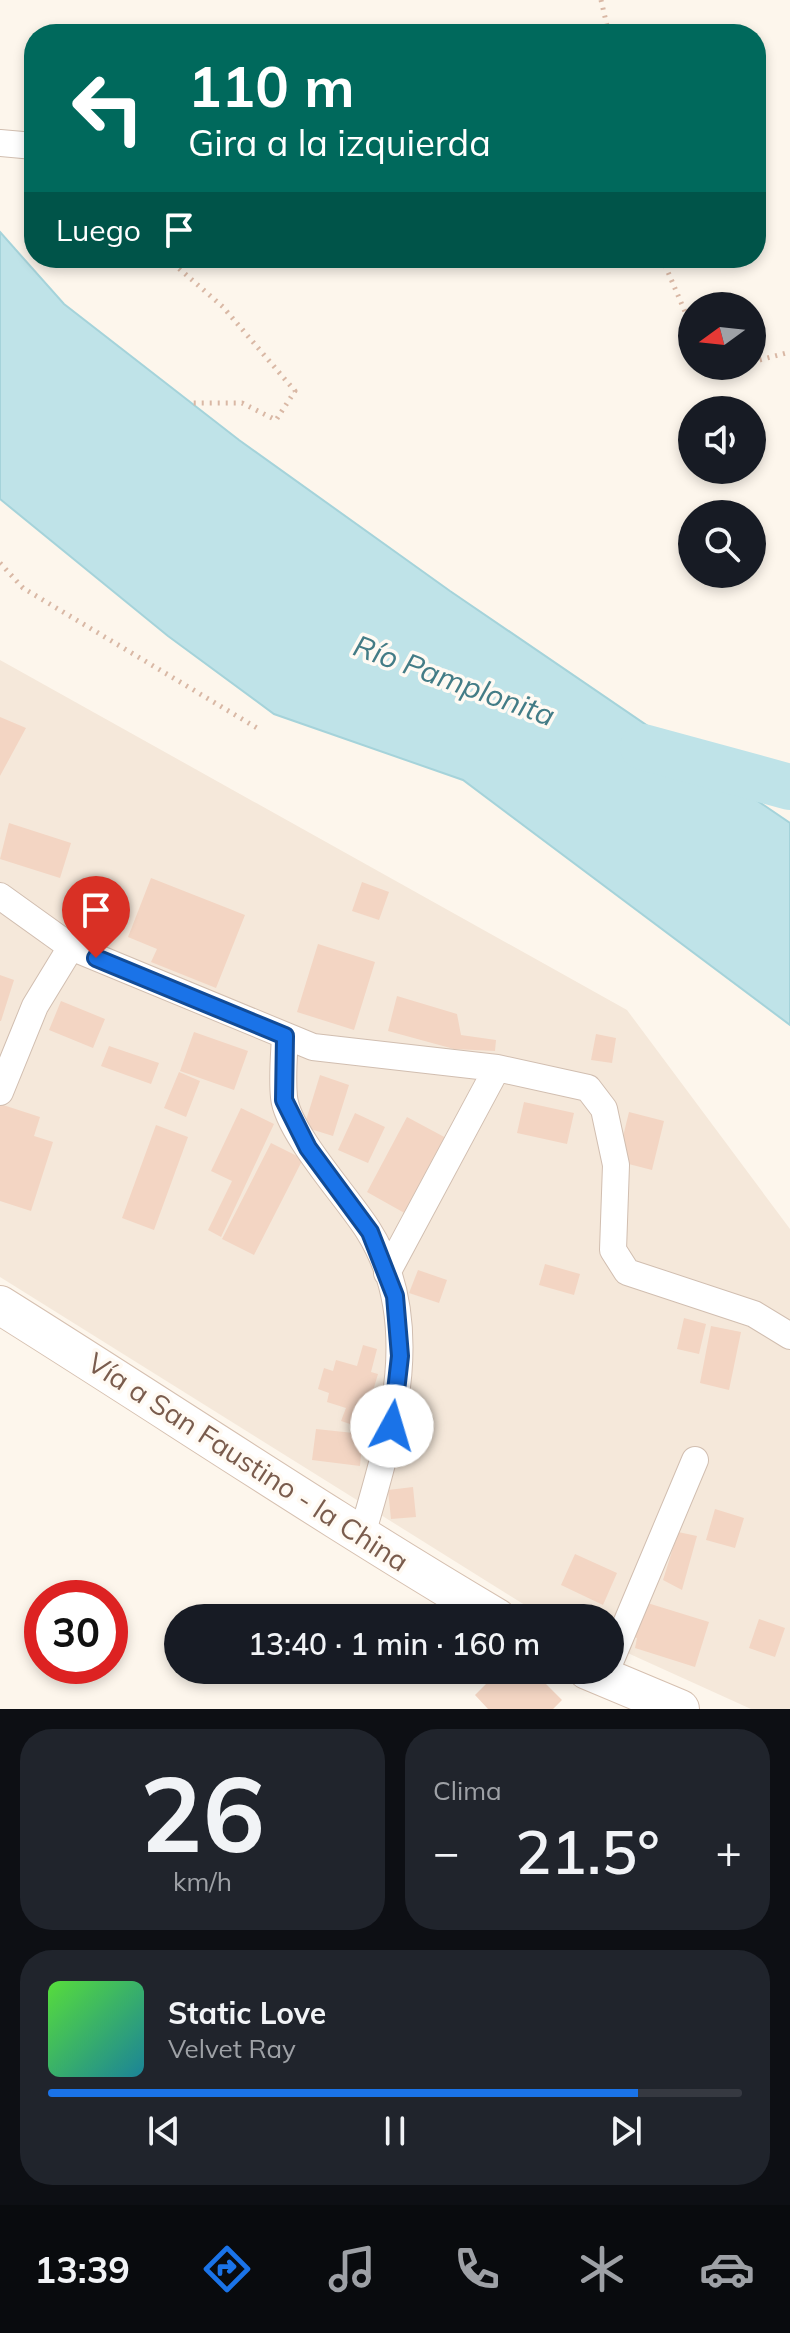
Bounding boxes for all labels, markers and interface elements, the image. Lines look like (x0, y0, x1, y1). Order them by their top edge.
text: 110 m (188, 51, 355, 121)
icon: left (56, 56, 160, 160)
text: Gira a la izquierda (188, 120, 491, 165)
icon: arrive (157, 208, 201, 252)
text: Luego (56, 211, 141, 249)
north arrow (678, 292, 766, 380)
map controls (678, 292, 766, 588)
button: sound (678, 396, 766, 484)
button: search (678, 500, 766, 588)
water label: Río Pamplonita (348, 626, 560, 734)
pin (62, 876, 130, 958)
icon: arrive (74, 888, 118, 932)
street label: Vía a San Faustino - la China (81, 1345, 415, 1579)
position arrow (350, 1384, 434, 1468)
speed limit sign: 30 (24, 1580, 128, 1684)
text: 13:40 · 1 min · 160 m (248, 1625, 540, 1663)
text: 26 (140, 1747, 265, 1878)
text: Clima (433, 1774, 502, 1807)
text: 21.5° (515, 1814, 660, 1889)
text: − (433, 1824, 459, 1879)
text: + (716, 1824, 742, 1879)
text: km/h (173, 1865, 232, 1898)
text: Static Love (168, 1994, 326, 2032)
text: Velvet Ray (168, 2032, 296, 2065)
icon: previous (142, 2109, 186, 2153)
icon: pause (373, 2109, 417, 2153)
icon: next (604, 2109, 648, 2153)
icon: directions (199, 2241, 255, 2297)
icon: music (324, 2241, 380, 2297)
icon: phone (449, 2241, 505, 2297)
icon: climate (574, 2241, 630, 2297)
icon: car (699, 2241, 755, 2297)
text: 13:39 (35, 2247, 130, 2292)

